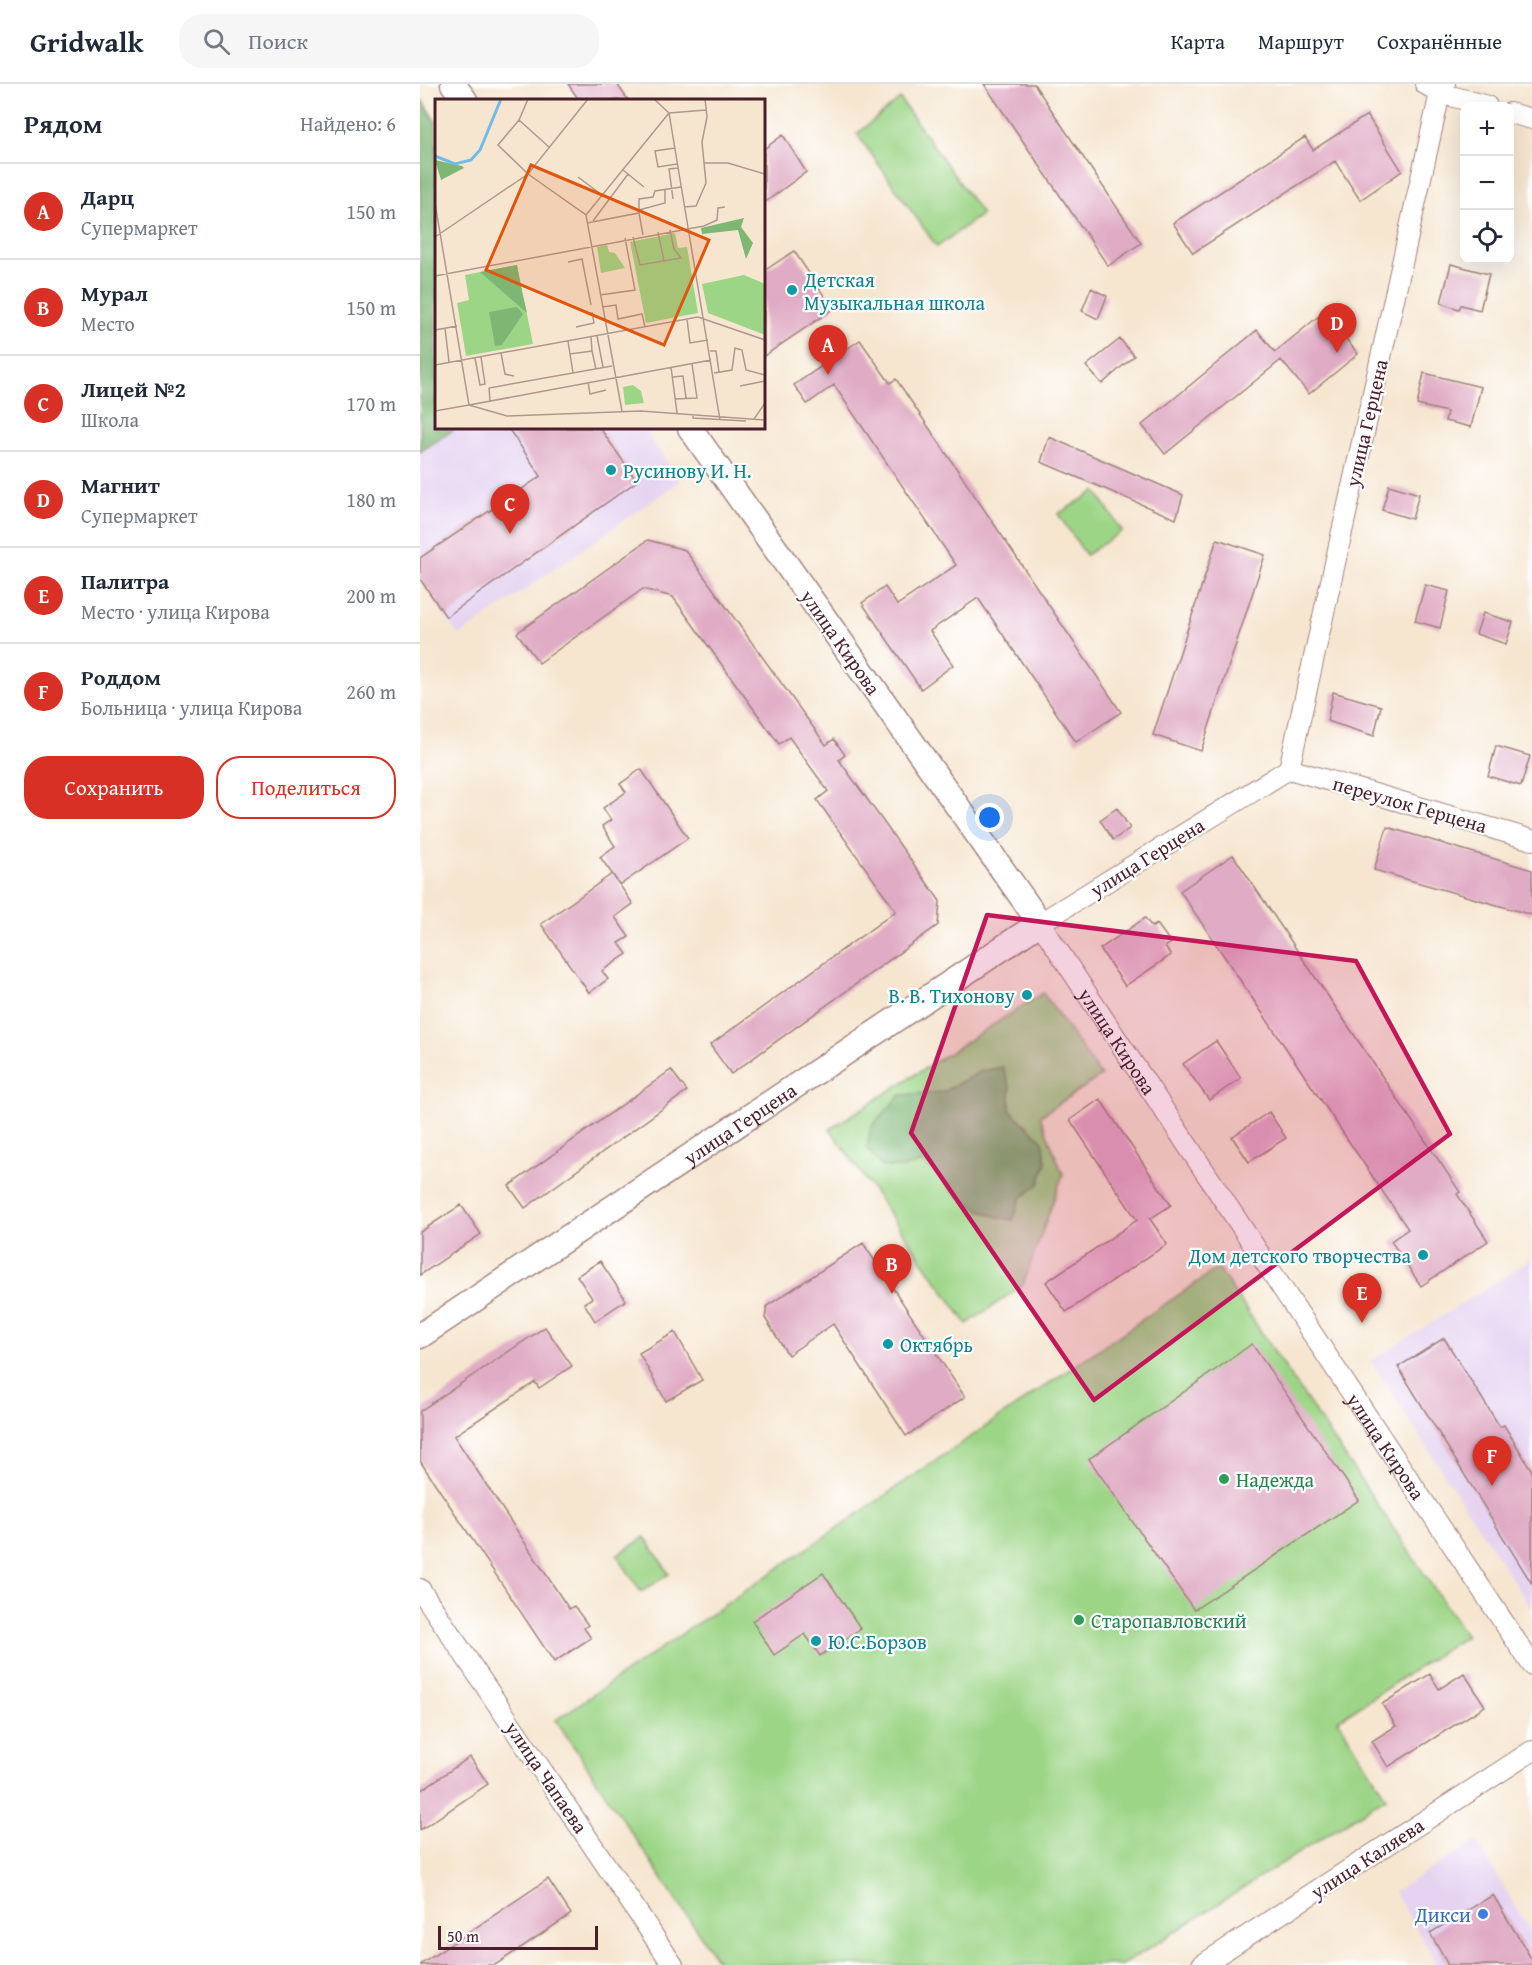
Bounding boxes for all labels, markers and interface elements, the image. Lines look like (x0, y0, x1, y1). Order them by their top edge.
search box (179, 14, 599, 68)
text: Gridwalk (30, 21, 143, 62)
icon: search (200, 25, 233, 58)
text: Поиск (248, 25, 308, 57)
text: Карта (1171, 26, 1225, 57)
text: Маршрут (1258, 26, 1344, 57)
text: Сохранённые (1377, 26, 1502, 57)
inset map (435, 99, 765, 429)
map controls (1460, 102, 1514, 264)
button: + (1460, 102, 1514, 156)
text: Рядом (24, 104, 102, 143)
text: Найдено: 6 (300, 109, 396, 138)
button: − (1460, 156, 1514, 210)
text: Дарц (81, 181, 134, 213)
text: A (37, 197, 50, 226)
text: 150 m (346, 197, 396, 226)
button: locate (1460, 210, 1514, 264)
text: Супермаркет (81, 213, 198, 242)
place label: Детская Музыкальная школа (803, 265, 985, 317)
text: Мурал (81, 277, 148, 309)
marker: Детская Музыкальная школа (785, 283, 799, 297)
text: B (37, 293, 50, 322)
text: 150 m (346, 293, 396, 322)
pin: D (1318, 304, 1356, 353)
text: Место (81, 309, 135, 338)
pin: A (808, 326, 848, 375)
street label: улица Герцена (1337, 356, 1395, 491)
text: Лицей №2 (81, 373, 186, 405)
text: C (38, 389, 49, 418)
text: 170 m (346, 389, 396, 418)
text: Школа (81, 405, 139, 434)
place label: Русинову И. Н. (623, 456, 752, 485)
marker: Русинову И. Н. (604, 463, 618, 477)
text: Магнит (81, 469, 160, 501)
pin: C (490, 484, 530, 534)
text: D (37, 485, 50, 514)
text: 180 m (346, 485, 396, 514)
text: Супермаркет (81, 501, 198, 530)
text: Палитра (81, 565, 169, 597)
text: E (38, 581, 49, 610)
text: 200 m (346, 581, 396, 610)
street label: улица Кирова (793, 583, 888, 701)
text: Место · улица Кирова (81, 597, 270, 626)
text: Роддом (81, 661, 161, 693)
text: F (38, 677, 49, 706)
text: 260 m (346, 677, 396, 706)
text: Больница · улица Кирова (81, 693, 302, 722)
button: Сохранить (24, 756, 204, 819)
button: Поделиться (216, 756, 396, 819)
street label: переулок Герцена (1330, 768, 1491, 840)
your location (975, 803, 1004, 832)
street label: улица Герцена (1083, 810, 1210, 904)
place label: В. В. Тихонову (889, 981, 1015, 1010)
street label: улица Кирова (1071, 981, 1164, 1100)
marker: В. В. Тихонову (1020, 988, 1034, 1002)
street label: улица Герцена (677, 1075, 802, 1172)
place label: Дом детского творчества (1188, 1241, 1411, 1270)
pin: B (872, 1244, 912, 1294)
marker: Дом детского творчества (1416, 1248, 1430, 1262)
pin: E (1342, 1274, 1382, 1323)
place label: Октябрь (900, 1330, 973, 1359)
marker: Октябрь (881, 1337, 895, 1351)
street label: улица Кирова (1340, 1386, 1433, 1505)
pin: F (1472, 1436, 1512, 1486)
place label: Надежда (1236, 1465, 1315, 1494)
marker: Надежда (1217, 1472, 1231, 1486)
place label: Старопавловский (1091, 1606, 1247, 1635)
marker: Старопавловский (1072, 1613, 1086, 1627)
place label: Ю.С.Борзов (828, 1627, 927, 1656)
marker: Ю.С.Борзов (809, 1634, 823, 1648)
street label: улица Чапаева (498, 1714, 596, 1839)
street label: улица Каляева (1304, 1810, 1430, 1906)
place label: Дикси (1414, 1900, 1471, 1929)
marker: Дикси (1476, 1907, 1490, 1921)
scale bar (438, 1923, 598, 1950)
text: 50 m (447, 1924, 479, 1948)

